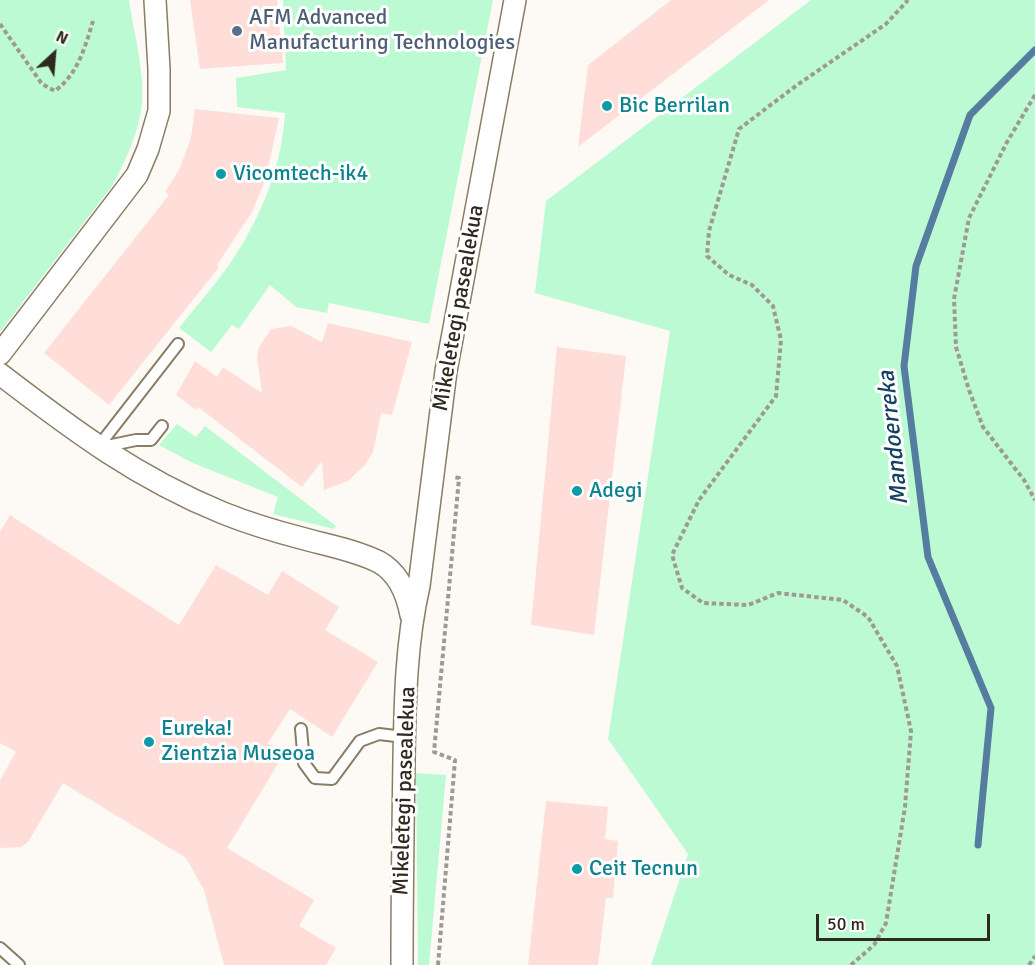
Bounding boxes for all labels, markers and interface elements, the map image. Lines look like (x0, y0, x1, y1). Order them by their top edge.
place label: AFM Advanced Manufacturing Technologies (249, 5, 515, 56)
north arrow (24, 24, 84, 84)
marker: AFM Advanced Manufacturing Technologies (230, 24, 244, 38)
text: N (52, 26, 71, 49)
place label: Bic Berrilan (619, 93, 730, 119)
marker: Bic Berrilan (600, 99, 614, 113)
place label: Vicomtech-ik4 (233, 161, 368, 187)
marker: Vicomtech-ik4 (214, 167, 228, 181)
street label: Mikeletegi pasealekua (428, 203, 490, 413)
water label: Mandoerreka (873, 369, 915, 507)
place label: Adegi (589, 478, 642, 504)
marker: Adegi (570, 484, 584, 498)
street label: Mikeletegi pasealekua (388, 686, 422, 896)
place label: Eureka! Zientzia Museoa (161, 716, 315, 768)
marker: Eureka! Zientzia Museoa (142, 735, 156, 749)
place label: Ceit Tecnun (589, 856, 698, 882)
marker: Ceit Tecnun (570, 862, 584, 876)
scale bar (819, 902, 993, 940)
text: 50 m (827, 913, 865, 935)

